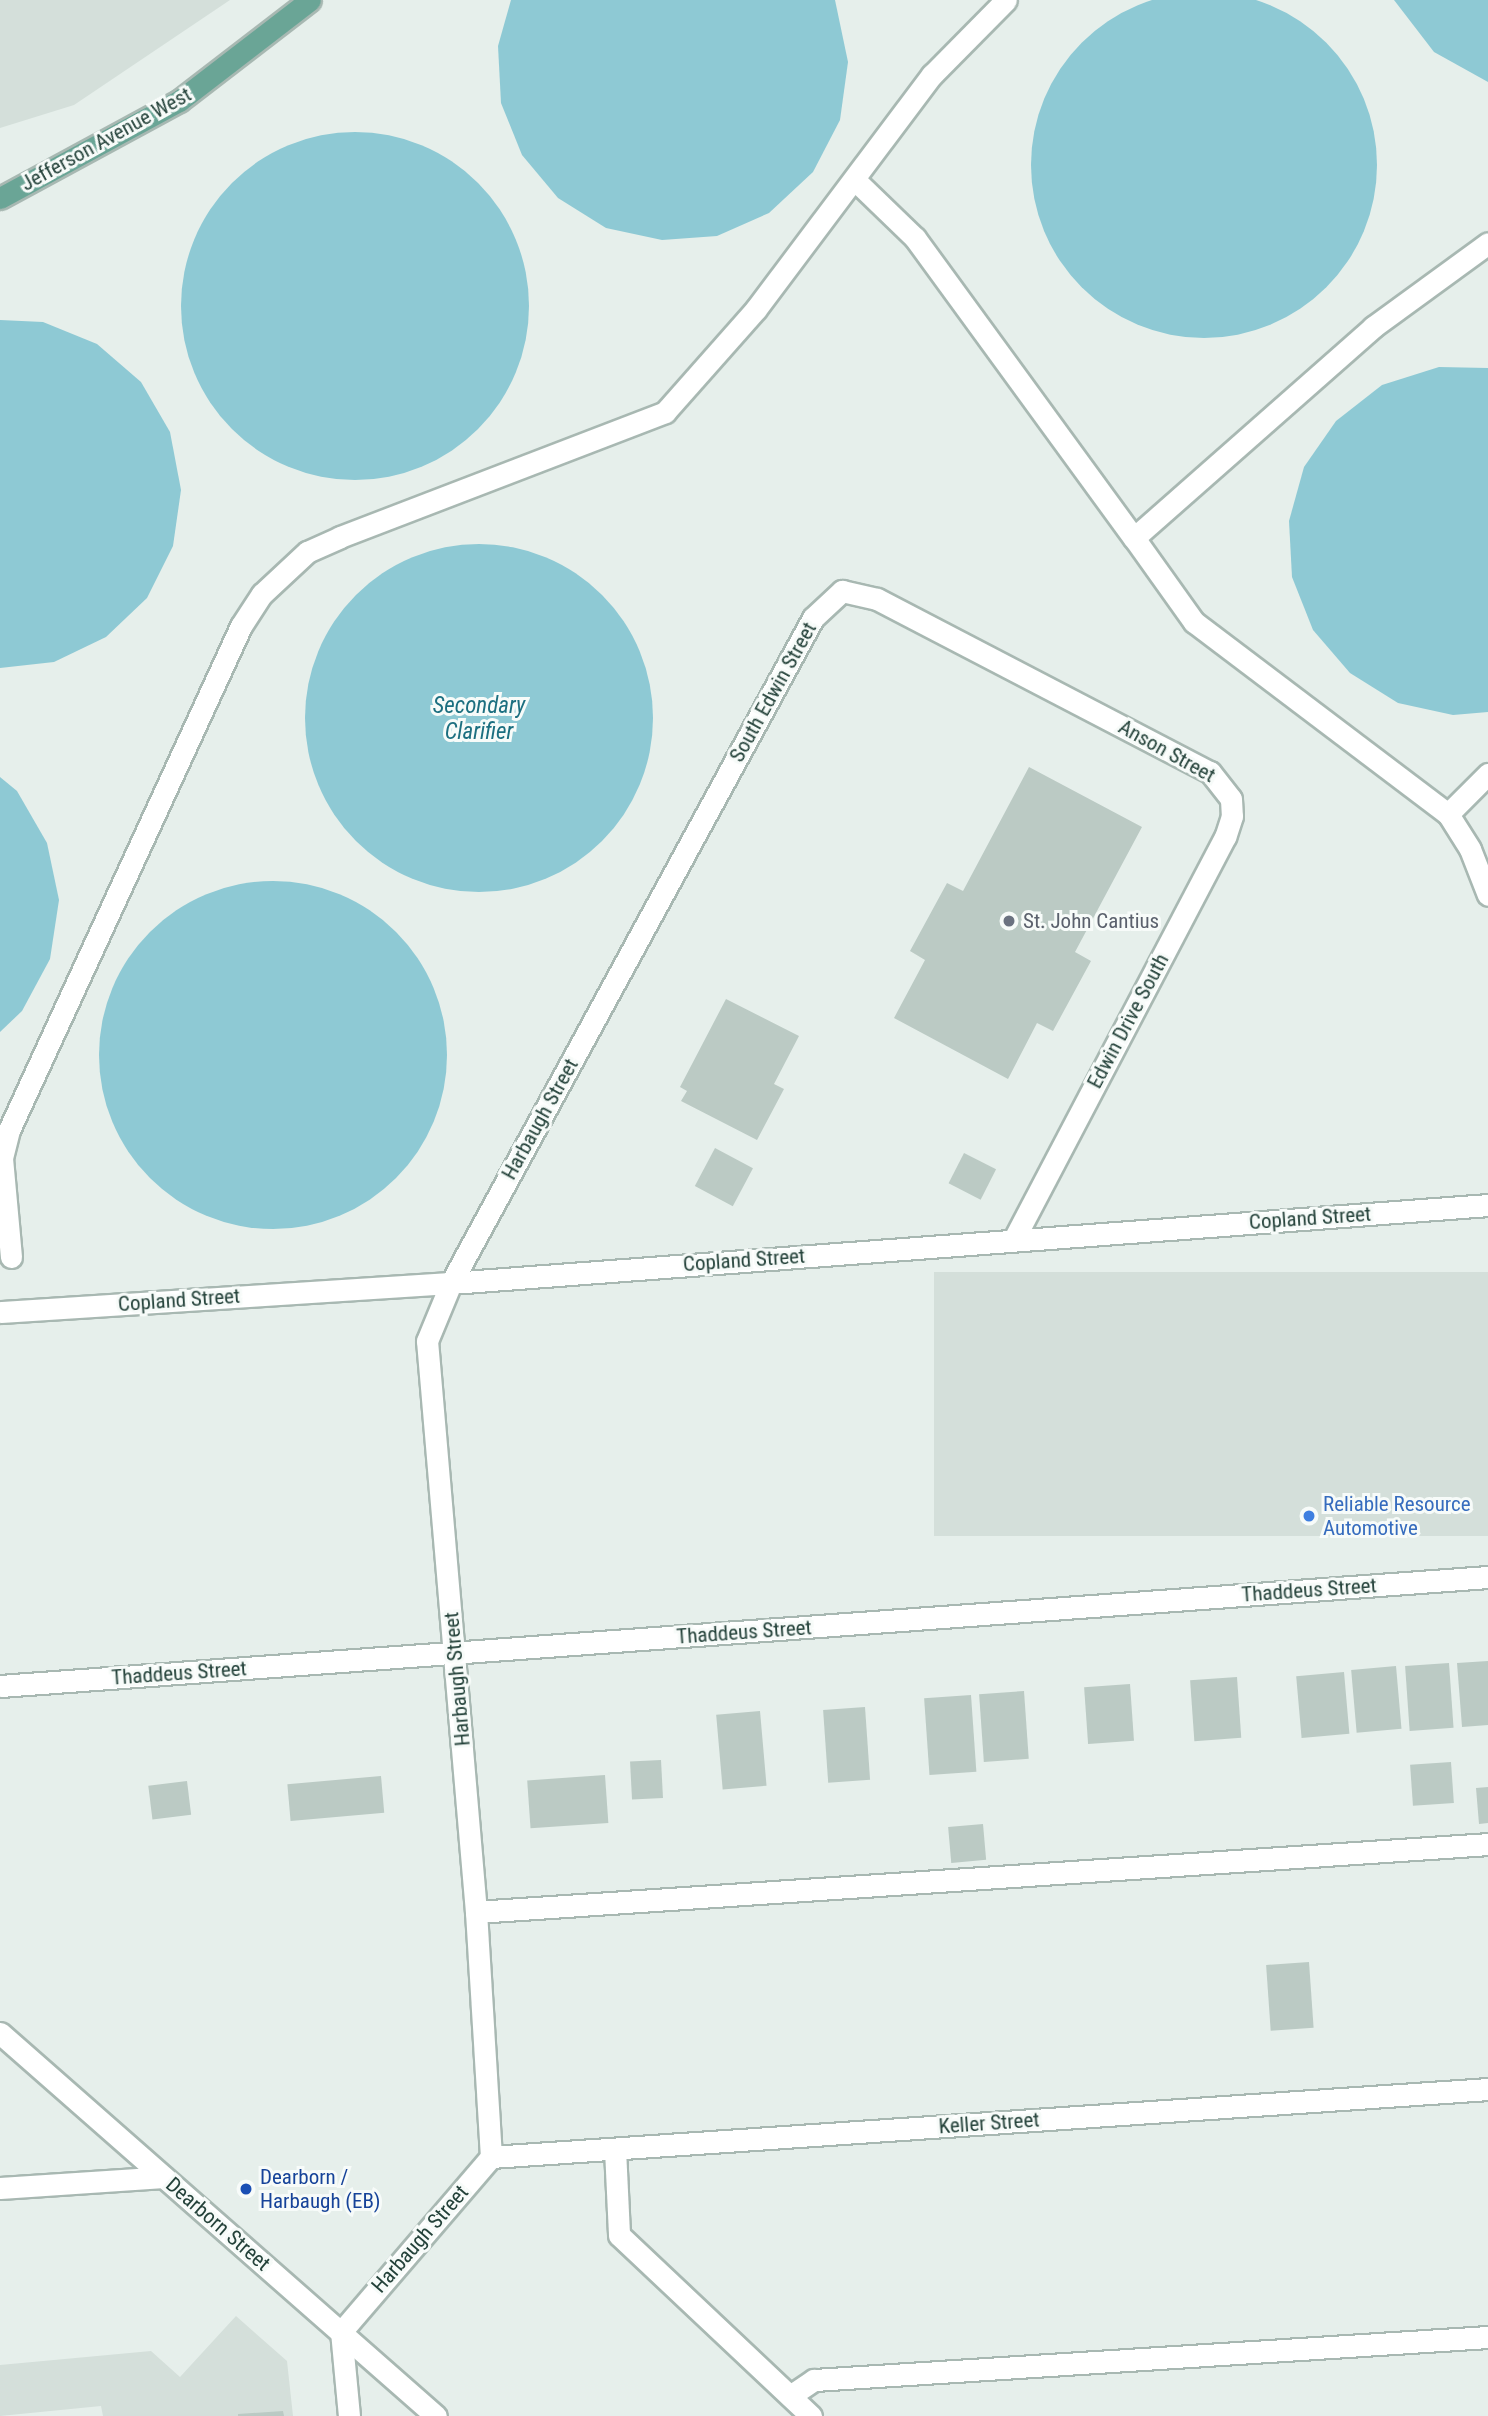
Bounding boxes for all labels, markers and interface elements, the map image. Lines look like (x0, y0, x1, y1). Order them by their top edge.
street label: Jefferson Avenue West (16, 82, 196, 196)
street label: South Edwin Street (724, 618, 822, 766)
water label: Secondary Clarifier (433, 692, 525, 746)
street label: Anson Street (1114, 714, 1220, 788)
place label: St. John Cantius (1023, 908, 1159, 934)
marker: St. John Cantius (1001, 913, 1017, 929)
street label: Edwin Drive South (1082, 949, 1174, 1093)
street label: Harbaugh Street (496, 1054, 584, 1184)
street label: Copland Street (1248, 1201, 1372, 1235)
street label: Copland Street (682, 1243, 806, 1277)
street label: Copland Street (117, 1283, 241, 1317)
place label: Reliable Resource Automotive (1323, 1491, 1471, 1541)
marker: Reliable Resource Automotive (1301, 1508, 1317, 1524)
street label: Thaddeus Street (1241, 1573, 1377, 1607)
street label: Harbaugh Street (439, 1611, 475, 1747)
street label: Thaddeus Street (676, 1615, 812, 1649)
street label: Thaddeus Street (111, 1656, 247, 1690)
street label: Keller Street (938, 2107, 1040, 2139)
place label: Dearborn / Harbaugh (EB) (260, 2164, 381, 2214)
street label: Dearborn Street (161, 2172, 275, 2276)
street label: Harbaugh Street (366, 2180, 474, 2298)
marker: Dearborn / Harbaugh (EB) (238, 2181, 254, 2197)

